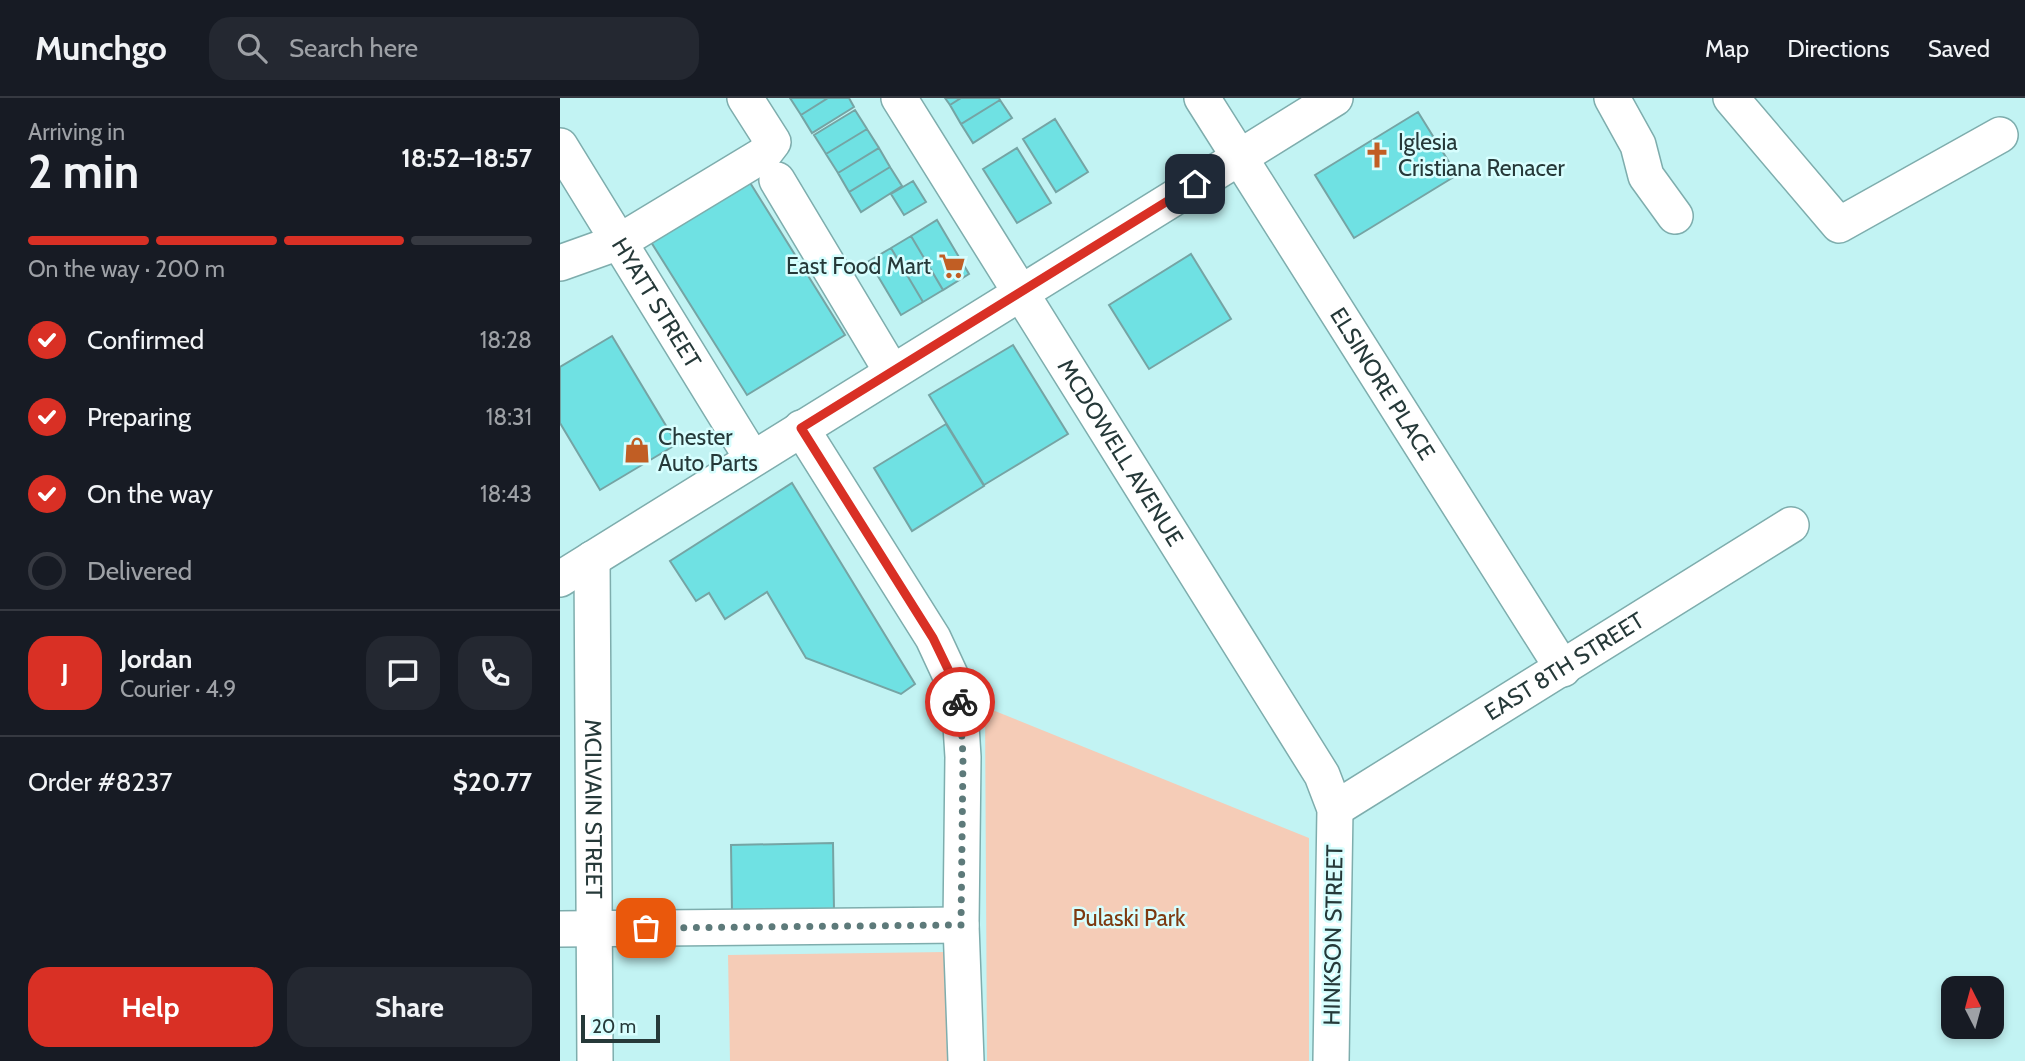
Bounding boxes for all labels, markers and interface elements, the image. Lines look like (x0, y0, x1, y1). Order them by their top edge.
search box (209, 17, 699, 80)
text: Munchgo (35, 28, 167, 68)
icon: search (233, 29, 271, 67)
text: Search here (289, 32, 418, 64)
text: Map (1705, 34, 1749, 63)
text: Directions (1787, 34, 1890, 63)
text: Saved (1928, 34, 1990, 63)
text: Arriving in (28, 118, 125, 146)
place label: Iglesia Cristiana Renacer (1398, 128, 1566, 182)
church icon: Iglesia Cristiana Renacer (1362, 140, 1392, 170)
text: 18:52–18:57 (401, 142, 532, 174)
text: 2 min (28, 144, 139, 200)
pin (1165, 154, 1225, 214)
icon: home (1176, 165, 1214, 203)
street label: HYATT STREET (606, 232, 707, 373)
supermarket icon: East Food Mart (937, 251, 967, 281)
place label: East Food Mart (786, 252, 931, 280)
text: On the way · 200 m (28, 255, 225, 283)
street label: ELSINORE PLACE (1324, 302, 1441, 465)
icon: check (28, 321, 66, 359)
text: Confirmed (87, 324, 204, 356)
text: 18:28 (480, 326, 532, 354)
street label: MCDOWELL AVENUE (1052, 354, 1189, 551)
icon: check (28, 398, 66, 436)
text: Preparing (87, 401, 191, 433)
text: 18:31 (486, 403, 532, 431)
place label: Chester Auto Parts (658, 423, 758, 477)
shop icon: Chester Auto Parts (622, 435, 652, 465)
icon: check (28, 475, 66, 513)
text: On the way (87, 478, 213, 510)
text: 18:43 (480, 480, 532, 508)
text: Delivered (87, 555, 192, 587)
street label: EAST 8TH STREET (1479, 606, 1649, 726)
button: chat (366, 636, 440, 710)
button: phone (458, 636, 532, 710)
text: Jordan (120, 643, 192, 675)
text: J (61, 657, 69, 689)
courier (925, 667, 995, 737)
text: Courier · 4.9 (120, 675, 236, 703)
icon: bike (941, 683, 979, 721)
street label: MCILVAIN STREET (579, 719, 608, 899)
text: Order #8237 (28, 766, 172, 798)
text: $20.77 (453, 766, 532, 798)
street label: HINKSON STREET (1317, 844, 1349, 1026)
pin (616, 898, 676, 958)
park label: Pulaski Park (1073, 904, 1186, 932)
icon: bag (627, 909, 665, 947)
button: Help (28, 967, 273, 1047)
button: Share (287, 967, 532, 1047)
north arrow (1941, 976, 2004, 1040)
map controls (1941, 976, 2004, 1039)
scale bar (581, 1012, 660, 1044)
text: 20 m (592, 1015, 636, 1038)

